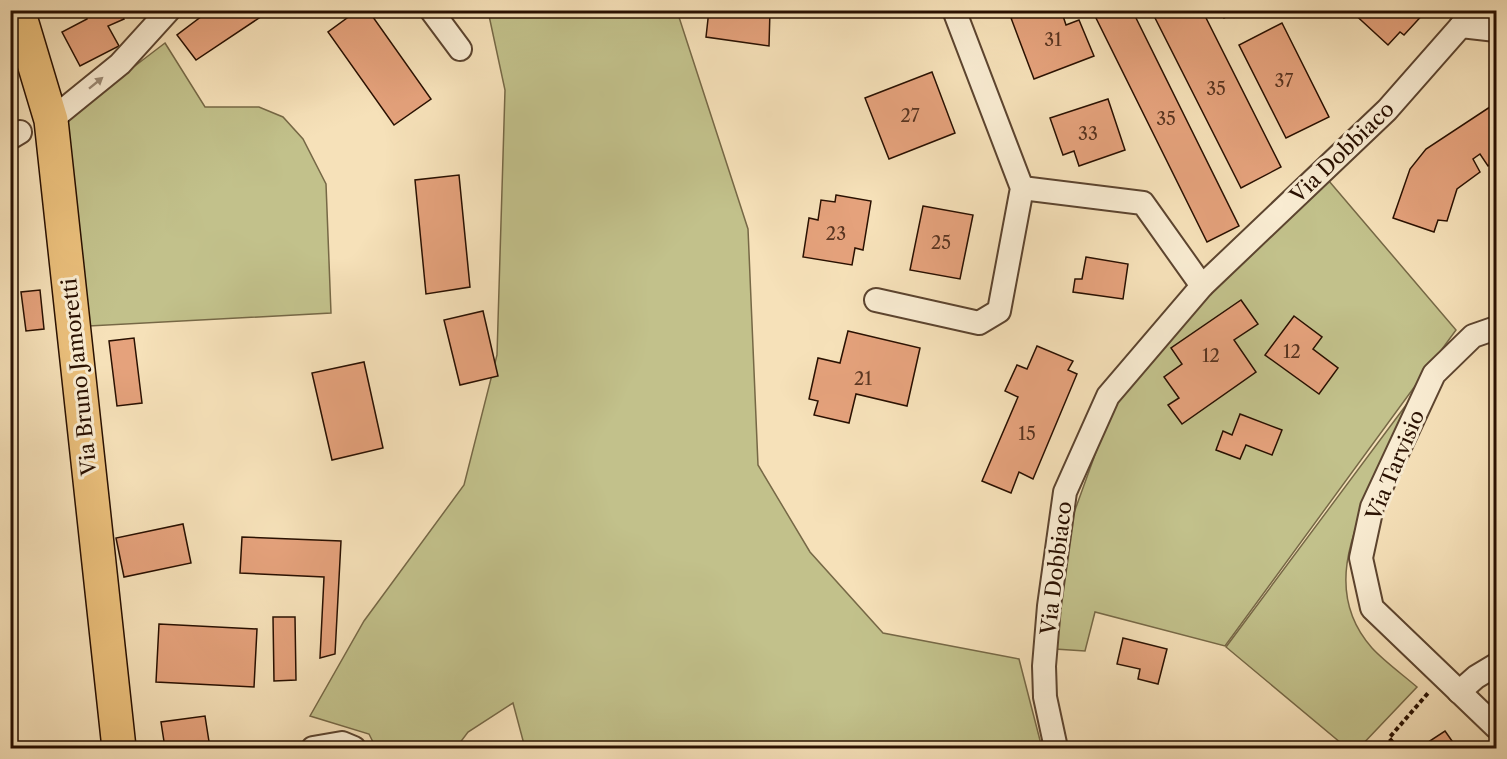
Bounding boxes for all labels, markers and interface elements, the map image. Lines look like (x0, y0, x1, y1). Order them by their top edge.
house number: 31 (1044, 29, 1062, 51)
house number: 37 (1275, 70, 1294, 92)
one-way arrow (89, 77, 104, 90)
house number: 35 (1206, 78, 1226, 100)
street label: Via Dobbiaco (1284, 96, 1399, 208)
house number: 27 (900, 105, 920, 127)
house number: 35 (1156, 108, 1176, 130)
house number: 33 (1078, 123, 1098, 145)
house number: 23 (826, 223, 846, 245)
house number: 25 (931, 232, 951, 254)
street label: Via Bruno Jamoretti (56, 277, 102, 478)
house number: 12 (1283, 341, 1301, 363)
house number: 12 (1202, 345, 1220, 367)
house number: 21 (854, 368, 872, 390)
street label: Via Tarvisio (1360, 406, 1429, 525)
house number: 15 (1018, 423, 1036, 445)
street label: Via Dobbiaco (1035, 500, 1077, 637)

